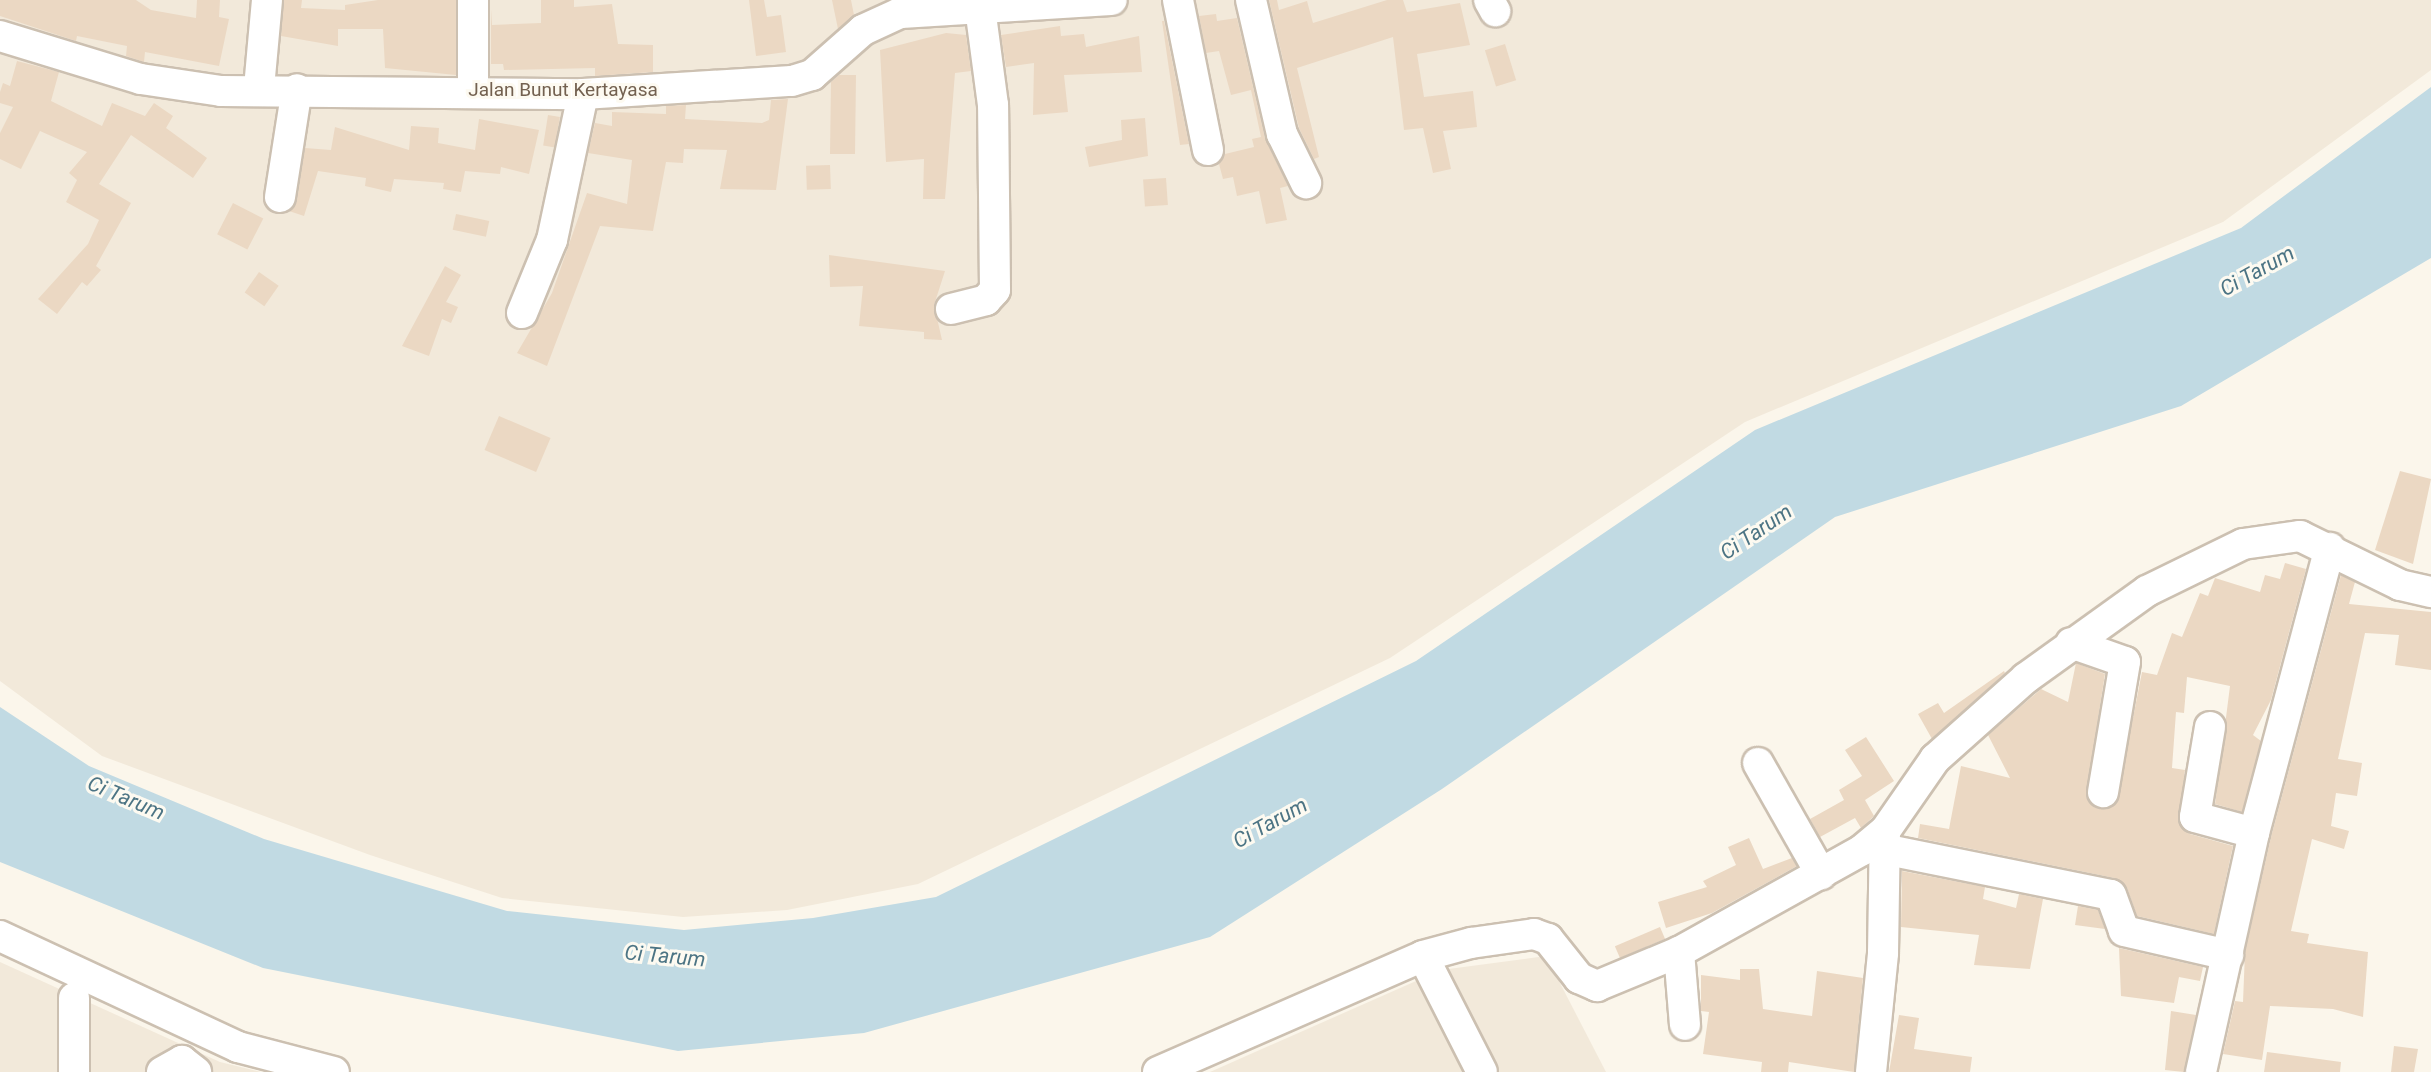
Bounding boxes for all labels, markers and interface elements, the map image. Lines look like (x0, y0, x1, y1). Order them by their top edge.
street label: Jalan Bunut Kertayasa (468, 79, 658, 101)
water label: Ci Tarum (2215, 240, 2299, 302)
water label: Ci Tarum (1715, 499, 1797, 565)
water label: Ci Tarum (84, 770, 168, 826)
water label: Ci Tarum (1228, 792, 1312, 854)
water label: Ci Tarum (623, 940, 707, 972)

